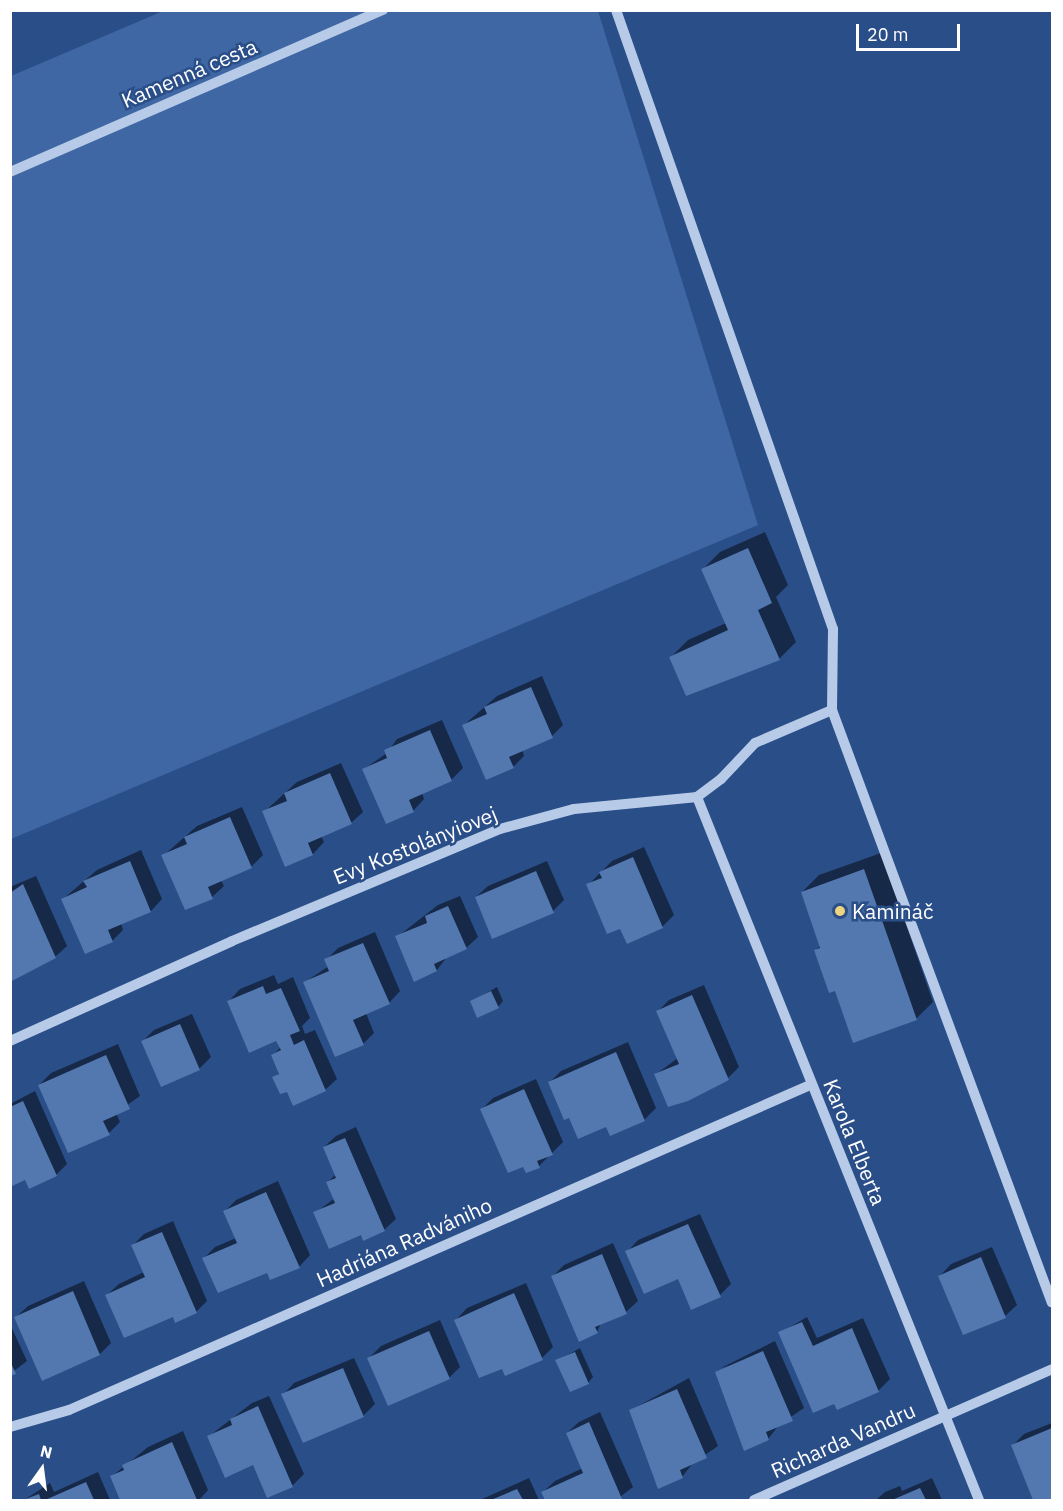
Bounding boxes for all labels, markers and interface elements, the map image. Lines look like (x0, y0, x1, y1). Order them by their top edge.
scale bar (859, 12, 962, 50)
text: 20 m (867, 23, 909, 46)
street label: Kamenná cesta (117, 33, 261, 113)
street label: Evy Kostolányiovej (329, 801, 501, 889)
place label: Kamináč (852, 898, 934, 924)
marker: Kamináč (833, 904, 847, 918)
street label: Karola Elberta (818, 1075, 892, 1209)
street label: Hadriána Radvániho (312, 1192, 496, 1292)
street label: Richarda Vandru (767, 1397, 919, 1483)
north arrow (12, 1439, 72, 1499)
text: N (38, 1440, 54, 1463)

